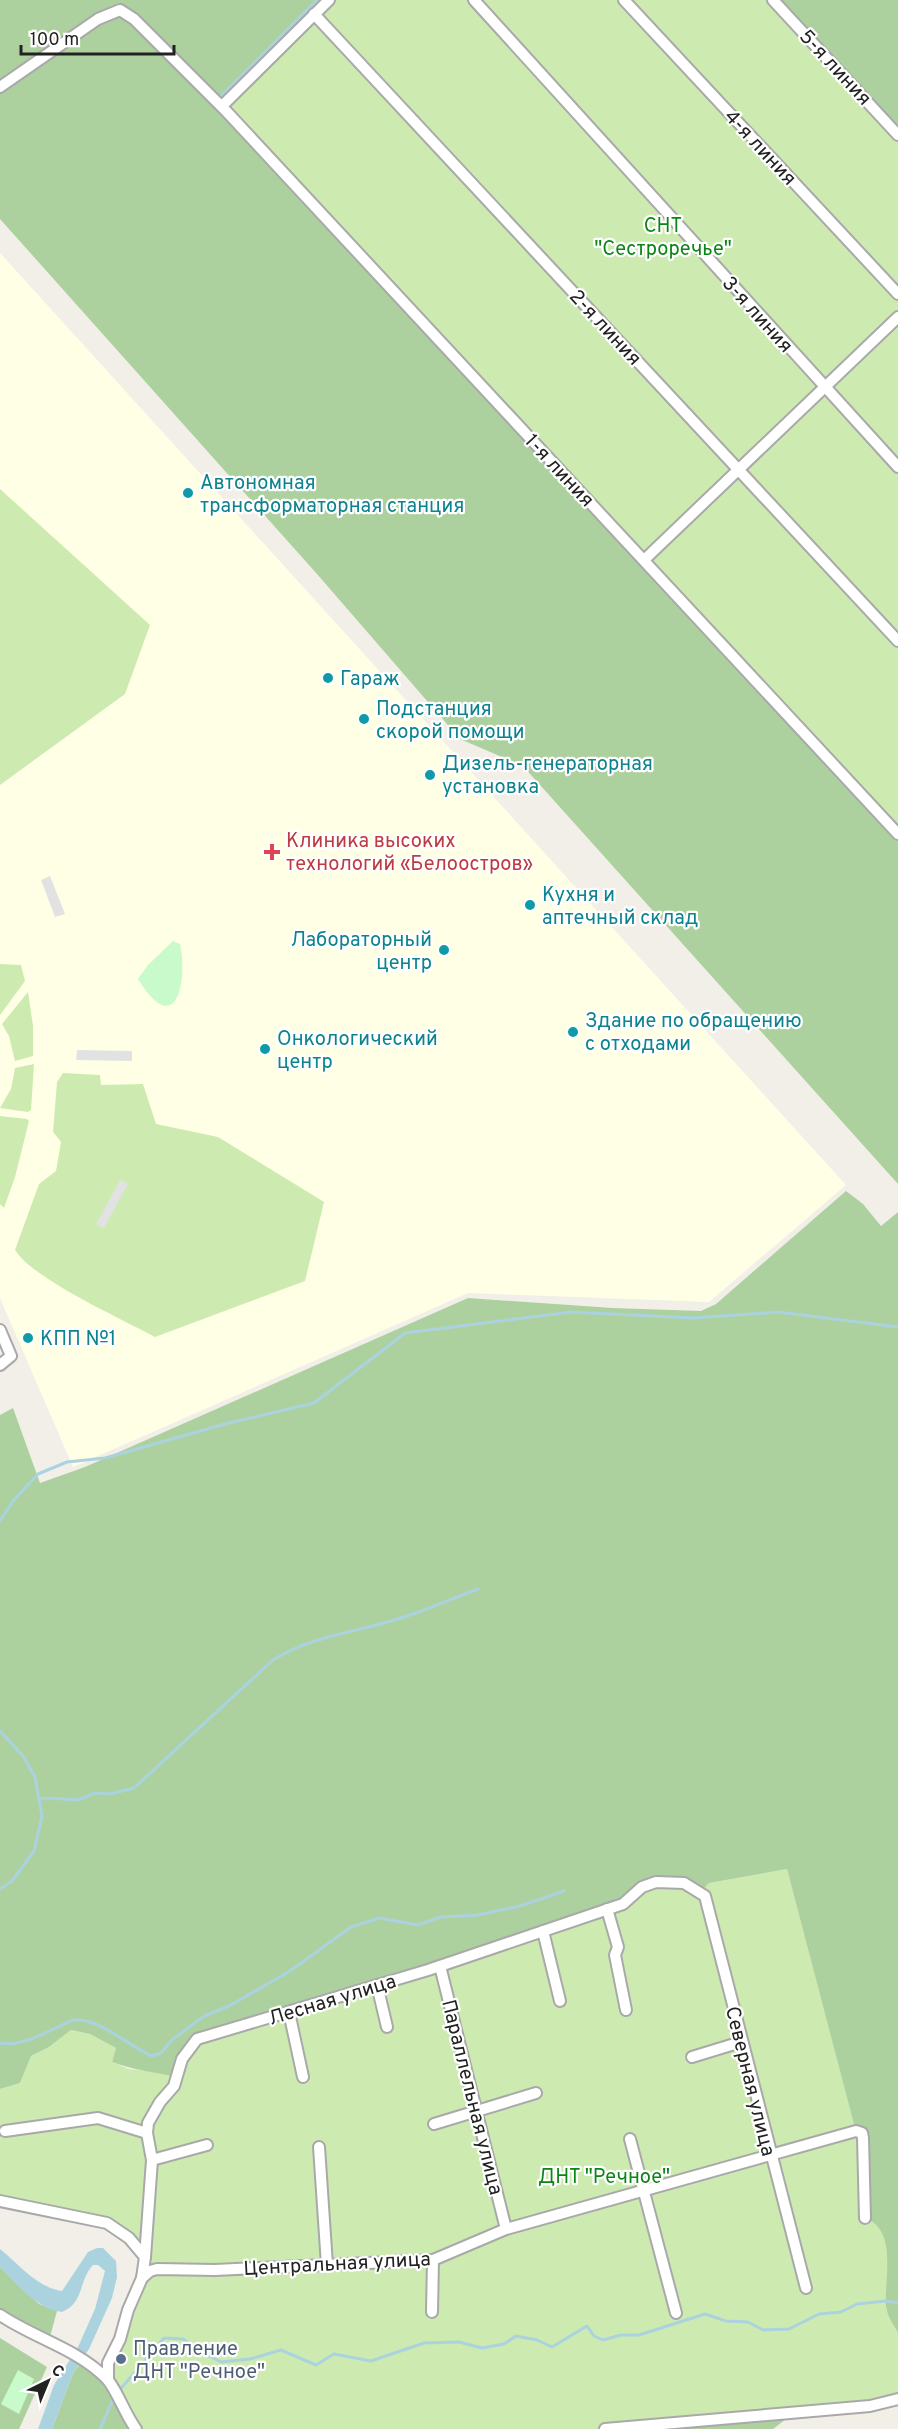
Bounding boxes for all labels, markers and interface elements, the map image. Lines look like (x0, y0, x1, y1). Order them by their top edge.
scale bar (21, 18, 174, 56)
street label: 5-я линия (793, 25, 876, 112)
text: 100 m (30, 29, 79, 52)
street label: 4-я линия (718, 105, 801, 192)
park label: СНТ "Сестроречье" (594, 214, 732, 263)
street label: 3-я линия (715, 272, 798, 359)
street label: 2-я линия (563, 285, 646, 372)
street label: 1-я линия (518, 429, 599, 513)
place label: Автономная трансформаторная станция (200, 471, 464, 520)
marker: Автономная трансформаторная станция (181, 486, 195, 500)
place label: Гараж (340, 667, 400, 693)
marker: Гараж (321, 671, 335, 685)
place label: Подстанция скорой помощи (376, 697, 525, 746)
marker: Подстанция скорой помощи (357, 712, 371, 726)
place label: Дизель-генераторная установка (442, 752, 653, 801)
marker: Дизель-генераторная установка (423, 768, 437, 782)
place label: Клиника высоких технологий «Белоостров» (286, 829, 533, 878)
marker: Клиника высоких технологий «Белоостров» (263, 843, 281, 861)
place label: Кухня и аптечный склад (542, 883, 698, 932)
marker: Кухня и аптечный склад (523, 898, 537, 912)
place label: Лабораторный центр (290, 928, 432, 977)
marker: Лабораторный центр (437, 943, 451, 957)
place label: Здание по обращению с отходами (585, 1009, 802, 1058)
marker: Здание по обращению с отходами (566, 1025, 580, 1039)
place label: Онкологический центр (277, 1027, 438, 1076)
marker: Онкологический центр (258, 1042, 272, 1056)
place label: КПП №1 (40, 1327, 116, 1353)
marker: КПП №1 (21, 1331, 35, 1345)
street label: Лесная улица (265, 1969, 400, 2033)
street label: Параллельная улица (434, 1997, 508, 2198)
street label: Северная улица (718, 2004, 780, 2159)
park label: ДНТ "Речное" (538, 2165, 670, 2191)
street label: Центральная улица (243, 2247, 431, 2283)
place label: Правление ДНТ "Речное" (133, 2337, 265, 2386)
north arrow (18, 2351, 78, 2411)
marker: Правление ДНТ "Речное" (114, 2352, 128, 2366)
text: С (46, 2361, 67, 2382)

